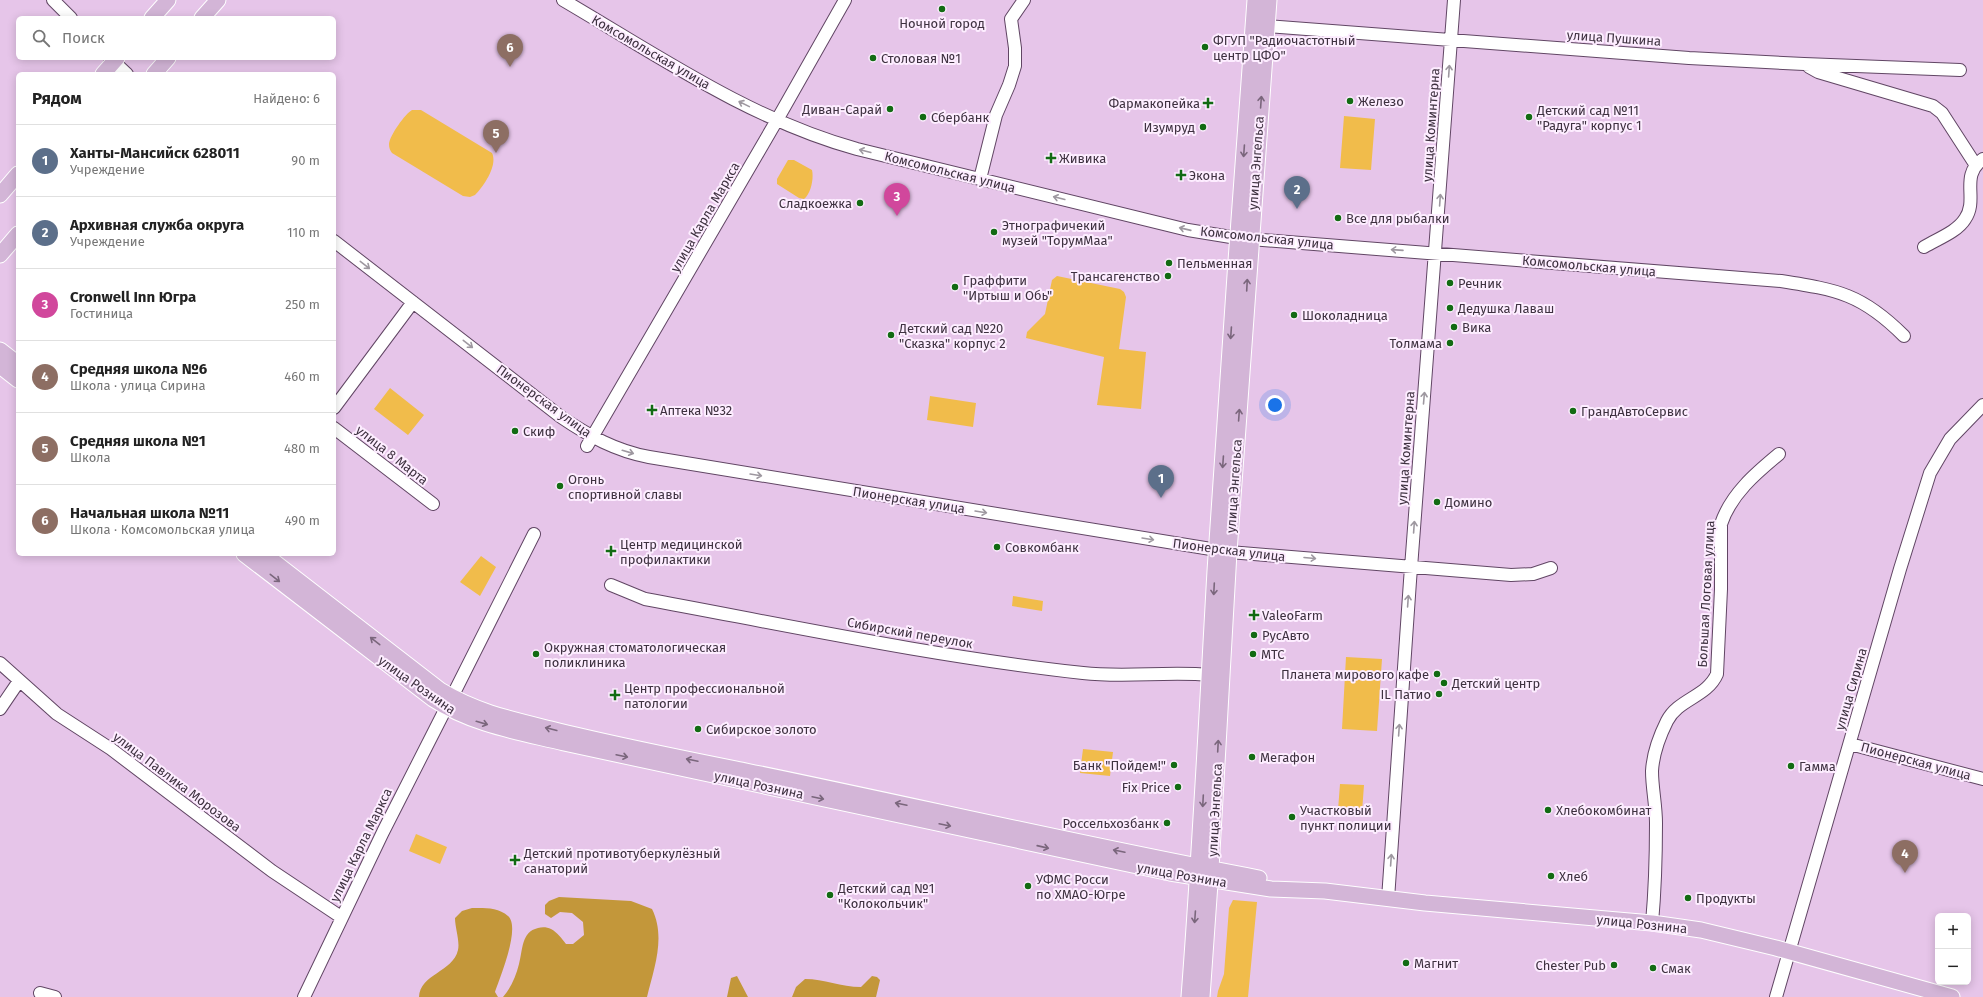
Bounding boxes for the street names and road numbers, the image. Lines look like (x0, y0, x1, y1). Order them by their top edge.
street label: Комсомольская улица (589, 12, 713, 92)
street label: улица Пушкина (1566, 27, 1662, 49)
street label: улица Коминтерна (1420, 68, 1442, 182)
street label: улица Энгельса (1245, 116, 1267, 210)
street label: Комсомольская улица (883, 148, 1017, 196)
street label: улица Карла Маркса (667, 159, 743, 275)
street label: Комсомольская улица (1199, 224, 1335, 252)
street label: Комсомольская улица (1521, 253, 1657, 279)
street label: Пионерская улица (494, 362, 594, 440)
street label: улица Коминтерна (1395, 391, 1417, 505)
street label: улица 8 Марта (353, 422, 431, 488)
street label: улица Энгельса (1223, 439, 1245, 533)
street label: Пионерская улица (852, 484, 966, 516)
street label: Большая Логовая улица (1695, 520, 1717, 668)
street label: Пионерская улица (1172, 536, 1286, 564)
street label: Сибирский переулок (846, 615, 974, 652)
street label: улица Сирина (1832, 646, 1870, 732)
street label: улица Рознина (375, 653, 459, 717)
street label: улица Павлика Морозова (110, 729, 244, 835)
street label: Пионерская улица (1859, 739, 1973, 783)
street label: улица Энгельса (1205, 763, 1225, 857)
street label: улица Рознина (713, 768, 805, 802)
street label: улица Карла Маркса (327, 786, 395, 904)
street label: улица Рознина (1136, 860, 1228, 890)
street label: улица Рознина (1596, 912, 1688, 936)

